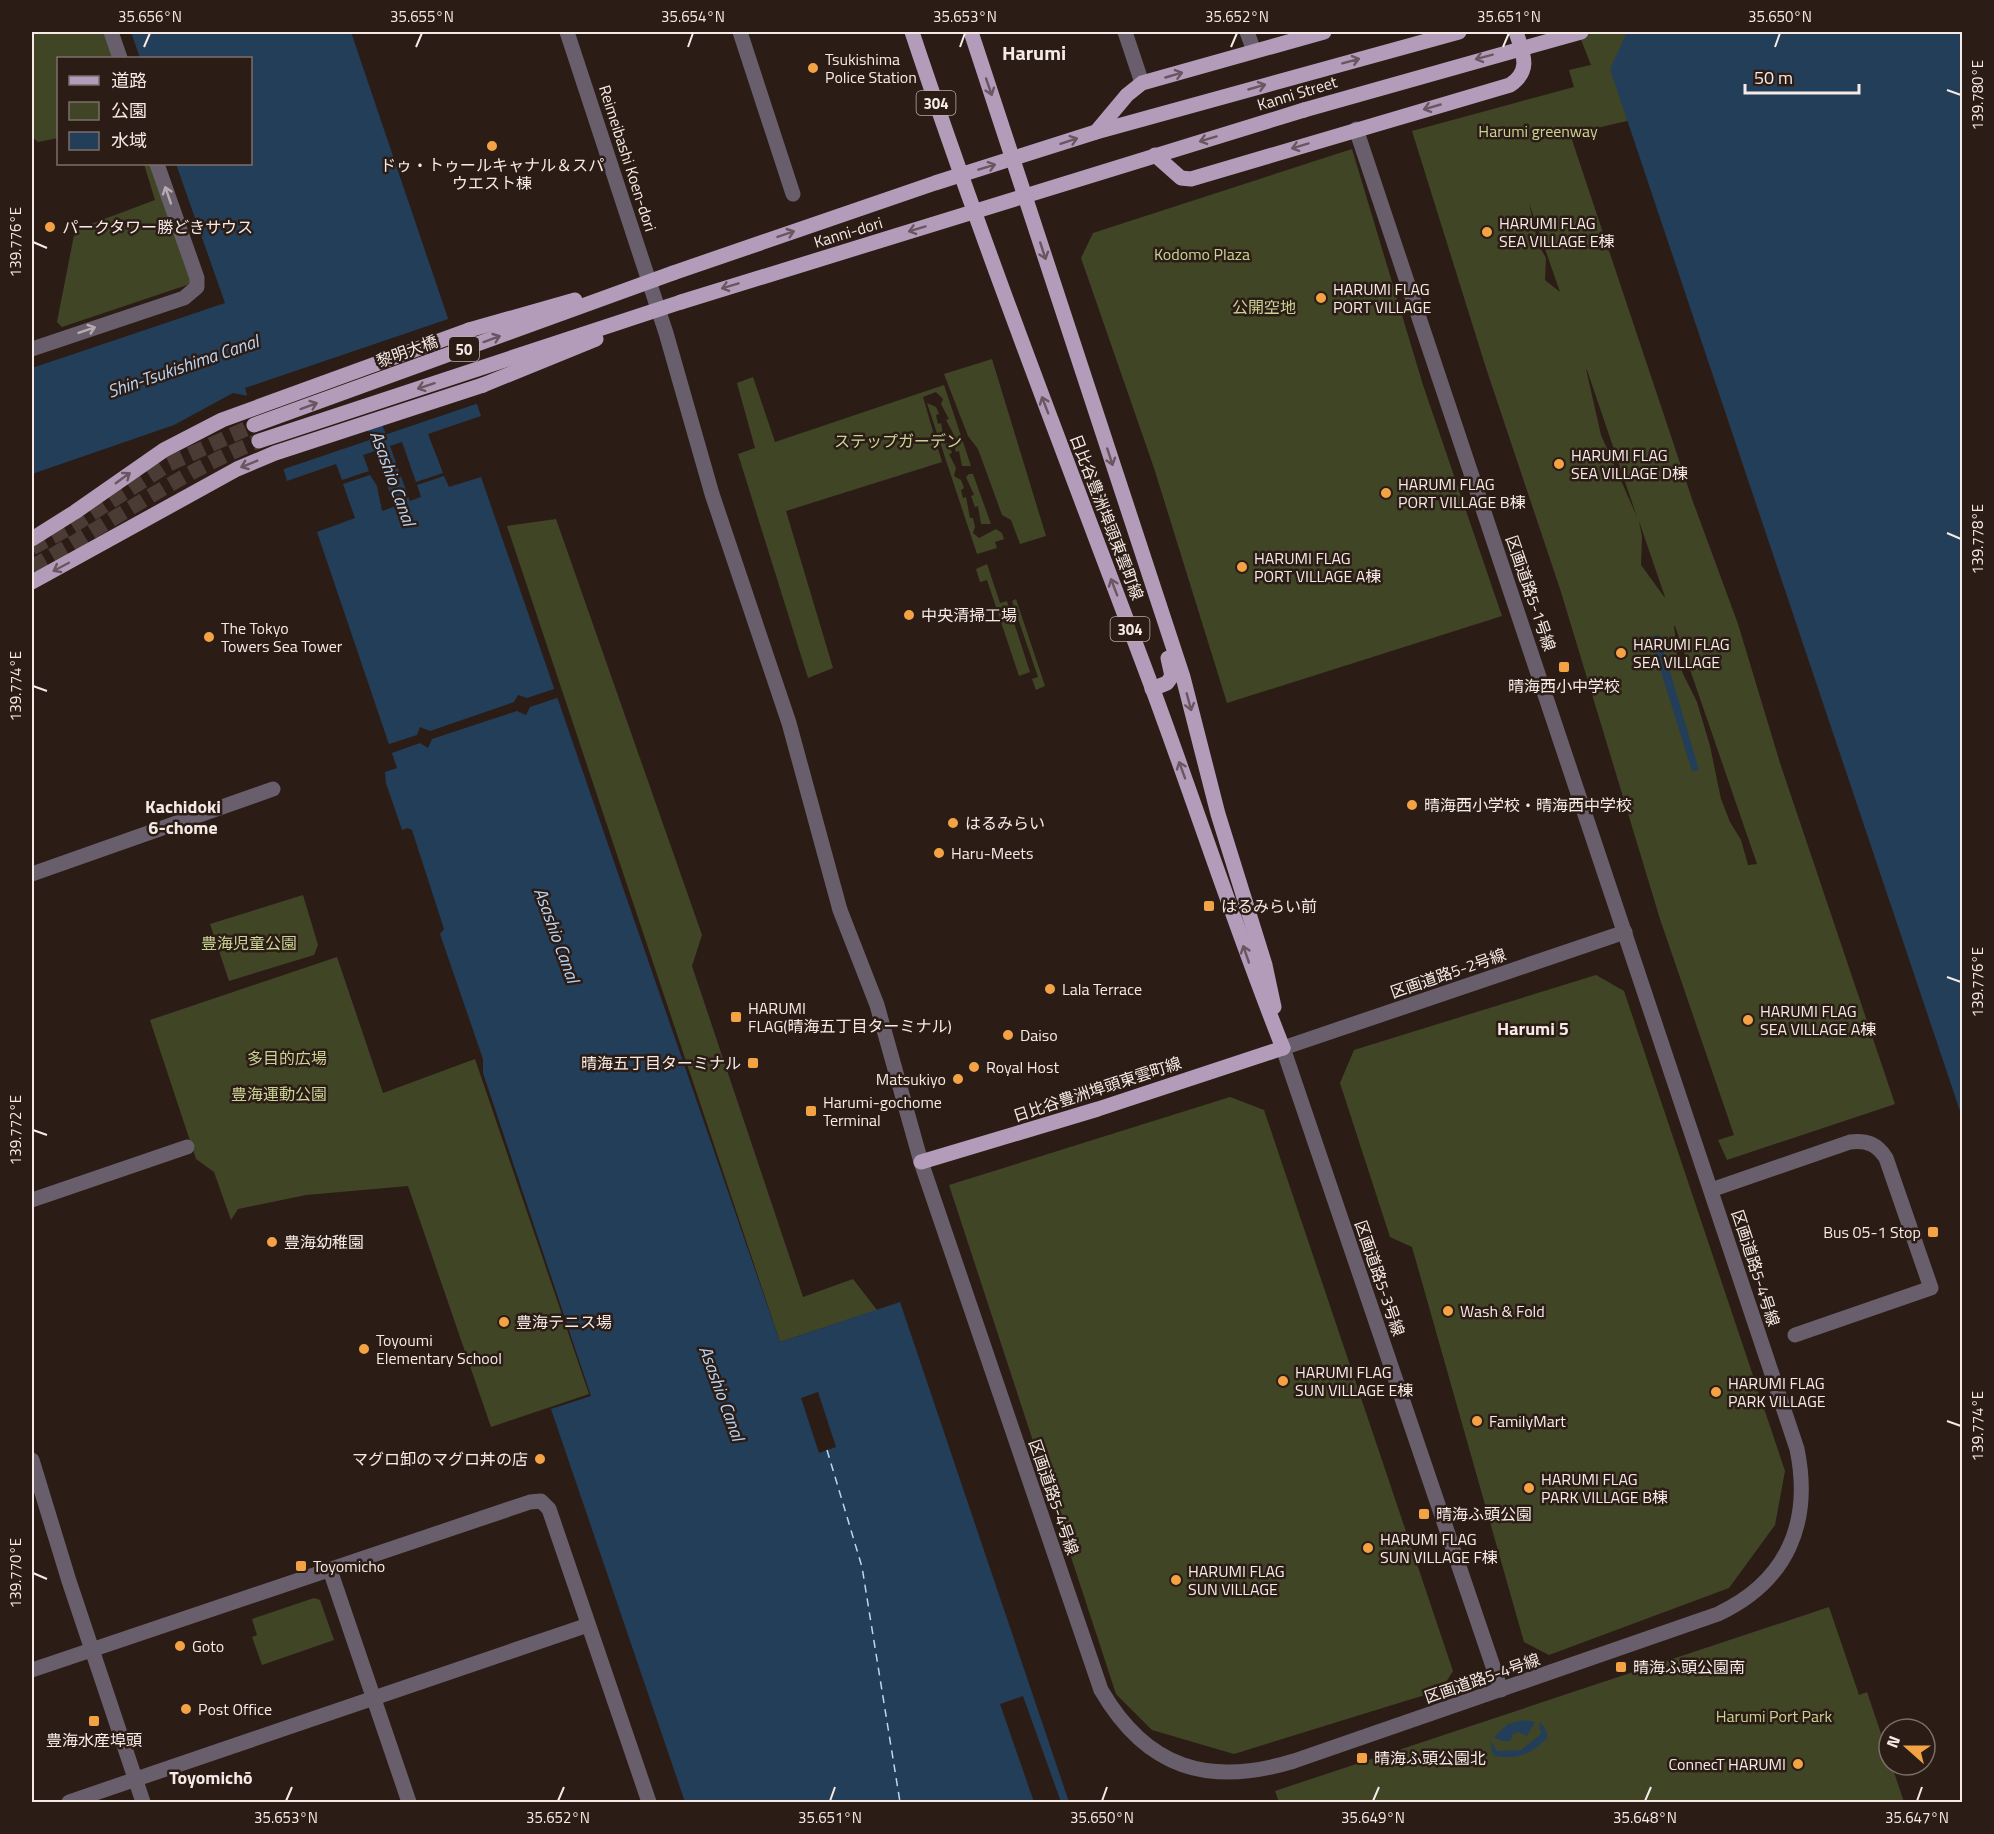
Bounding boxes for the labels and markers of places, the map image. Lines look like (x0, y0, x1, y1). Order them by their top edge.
place label: Tsukishima Police Station (825, 47, 917, 89)
marker: Tsukishima Police Station (806, 61, 820, 75)
marker: ドゥ・トゥールキャナル＆スパ ウエスト棟 (485, 139, 499, 153)
place label: ドゥ・トゥールキャナル＆スパ ウエスト棟 (380, 153, 604, 195)
place label: HARUMI FLAG SEA VILLAGE E棟 (1499, 211, 1615, 253)
place label: パークタワー勝どきサウス (62, 215, 253, 239)
marker: パークタワー勝どきサウス (43, 220, 57, 234)
marker: HARUMI FLAG SEA VILLAGE E棟 (1480, 225, 1494, 239)
place label: HARUMI FLAG PORT VILLAGE (1333, 277, 1431, 319)
marker: HARUMI FLAG PORT VILLAGE (1314, 291, 1328, 305)
place label: HARUMI FLAG SEA VILLAGE D棟 (1571, 443, 1688, 485)
marker: HARUMI FLAG SEA VILLAGE D棟 (1552, 457, 1566, 471)
place label: HARUMI FLAG PORT VILLAGE B棟 (1398, 472, 1526, 514)
marker: HARUMI FLAG PORT VILLAGE B棟 (1379, 486, 1393, 500)
place label: HARUMI FLAG PORT VILLAGE A棟 (1254, 546, 1381, 588)
marker: HARUMI FLAG PORT VILLAGE A棟 (1235, 560, 1249, 574)
place label: 中央清掃工場 (921, 603, 1017, 627)
marker: 中央清掃工場 (902, 608, 916, 622)
place label: The Tokyo Towers Sea Tower (221, 616, 343, 658)
marker: The Tokyo Towers Sea Tower (202, 630, 216, 644)
place label: HARUMI FLAG SEA VILLAGE (1633, 632, 1730, 674)
marker: HARUMI FLAG SEA VILLAGE (1614, 646, 1628, 660)
marker: 晴海西小中学校 (1557, 660, 1571, 674)
place label: 晴海西小中学校 (1508, 674, 1620, 698)
place label: 晴海西小学校・晴海西中学校 (1424, 793, 1632, 817)
marker: 晴海西小学校・晴海西中学校 (1405, 798, 1419, 812)
place label: はるみらい (965, 811, 1045, 835)
marker: はるみらい (946, 816, 960, 830)
place label: Haru-Meets (951, 841, 1033, 865)
marker: Haru-Meets (932, 846, 946, 860)
place label: はるみらい前 (1221, 894, 1317, 918)
marker: はるみらい前 (1202, 899, 1216, 913)
place label: Lala Terrace (1062, 977, 1142, 1001)
marker: Lala Terrace (1043, 982, 1057, 996)
place label: HARUMI FLAG(晴海五丁目ターミナル) (748, 996, 952, 1038)
place label: HARUMI FLAG SEA VILLAGE A棟 (1760, 999, 1876, 1041)
marker: HARUMI FLAG(晴海五丁目ターミナル) (729, 1010, 743, 1024)
marker: HARUMI FLAG SEA VILLAGE A棟 (1741, 1013, 1755, 1027)
place label: Daiso (1020, 1023, 1058, 1047)
marker: Daiso (1001, 1028, 1015, 1042)
place label: 晴海五丁目ターミナル (581, 1051, 741, 1075)
place label: Royal Host (986, 1055, 1059, 1079)
marker: 晴海五丁目ターミナル (746, 1056, 760, 1070)
marker: Royal Host (967, 1060, 981, 1074)
place label: Matsukiyo (876, 1067, 946, 1091)
marker: Matsukiyo (951, 1072, 965, 1086)
place label: Harumi-gochome Terminal (823, 1090, 942, 1132)
marker: Harumi-gochome Terminal (804, 1104, 818, 1118)
place label: Bus 05-1 Stop (1823, 1220, 1921, 1244)
marker: Bus 05-1 Stop (1926, 1225, 1940, 1239)
place label: 豊海幼稚園 (284, 1230, 364, 1254)
marker: 豊海幼稚園 (265, 1235, 279, 1249)
place label: Wash & Fold (1460, 1299, 1545, 1323)
marker: Wash & Fold (1441, 1304, 1455, 1318)
place label: 豊海テニス場 (516, 1310, 612, 1334)
marker: 豊海テニス場 (497, 1315, 511, 1329)
place label: Toyoumi Elementary School (376, 1328, 502, 1370)
marker: Toyoumi Elementary School (357, 1342, 371, 1356)
place label: HARUMI FLAG SUN VILLAGE E棟 (1295, 1360, 1413, 1402)
place label: HARUMI FLAG PARK VILLAGE (1728, 1371, 1826, 1413)
marker: HARUMI FLAG SUN VILLAGE E棟 (1276, 1374, 1290, 1388)
marker: HARUMI FLAG PARK VILLAGE (1709, 1385, 1723, 1399)
place label: FamilyMart (1489, 1409, 1566, 1433)
marker: FamilyMart (1470, 1414, 1484, 1428)
place label: マグロ卸のマグロ丼の店 (352, 1447, 528, 1471)
marker: マグロ卸のマグロ丼の店 (533, 1452, 547, 1466)
place label: HARUMI FLAG PARK VILLAGE B棟 (1541, 1467, 1668, 1509)
marker: HARUMI FLAG PARK VILLAGE B棟 (1522, 1481, 1536, 1495)
place label: 晴海ふ頭公園 (1436, 1502, 1532, 1526)
marker: 晴海ふ頭公園 (1417, 1507, 1431, 1521)
place label: HARUMI FLAG SUN VILLAGE F棟 (1380, 1527, 1498, 1569)
marker: HARUMI FLAG SUN VILLAGE F棟 (1361, 1541, 1375, 1555)
place label: Toyomicho (313, 1554, 385, 1578)
marker: Toyomicho (294, 1559, 308, 1573)
place label: HARUMI FLAG SUN VILLAGE (1188, 1559, 1285, 1601)
marker: HARUMI FLAG SUN VILLAGE (1169, 1573, 1183, 1587)
place label: Goto (192, 1634, 224, 1658)
marker: Goto (173, 1639, 187, 1653)
place label: 晴海ふ頭公園南 (1633, 1655, 1745, 1679)
marker: 晴海ふ頭公園南 (1614, 1660, 1628, 1674)
place label: Post Office (198, 1697, 272, 1721)
marker: Post Office (179, 1702, 193, 1716)
marker: 豊海水産埠頭 (87, 1714, 101, 1728)
place label: 豊海水産埠頭 (46, 1728, 142, 1752)
place label: 晴海ふ頭公園北 (1374, 1746, 1486, 1770)
marker: 晴海ふ頭公園北 (1355, 1751, 1369, 1765)
place label: ConnecT HARUMI (1669, 1752, 1786, 1776)
marker: ConnecT HARUMI (1791, 1757, 1805, 1771)

